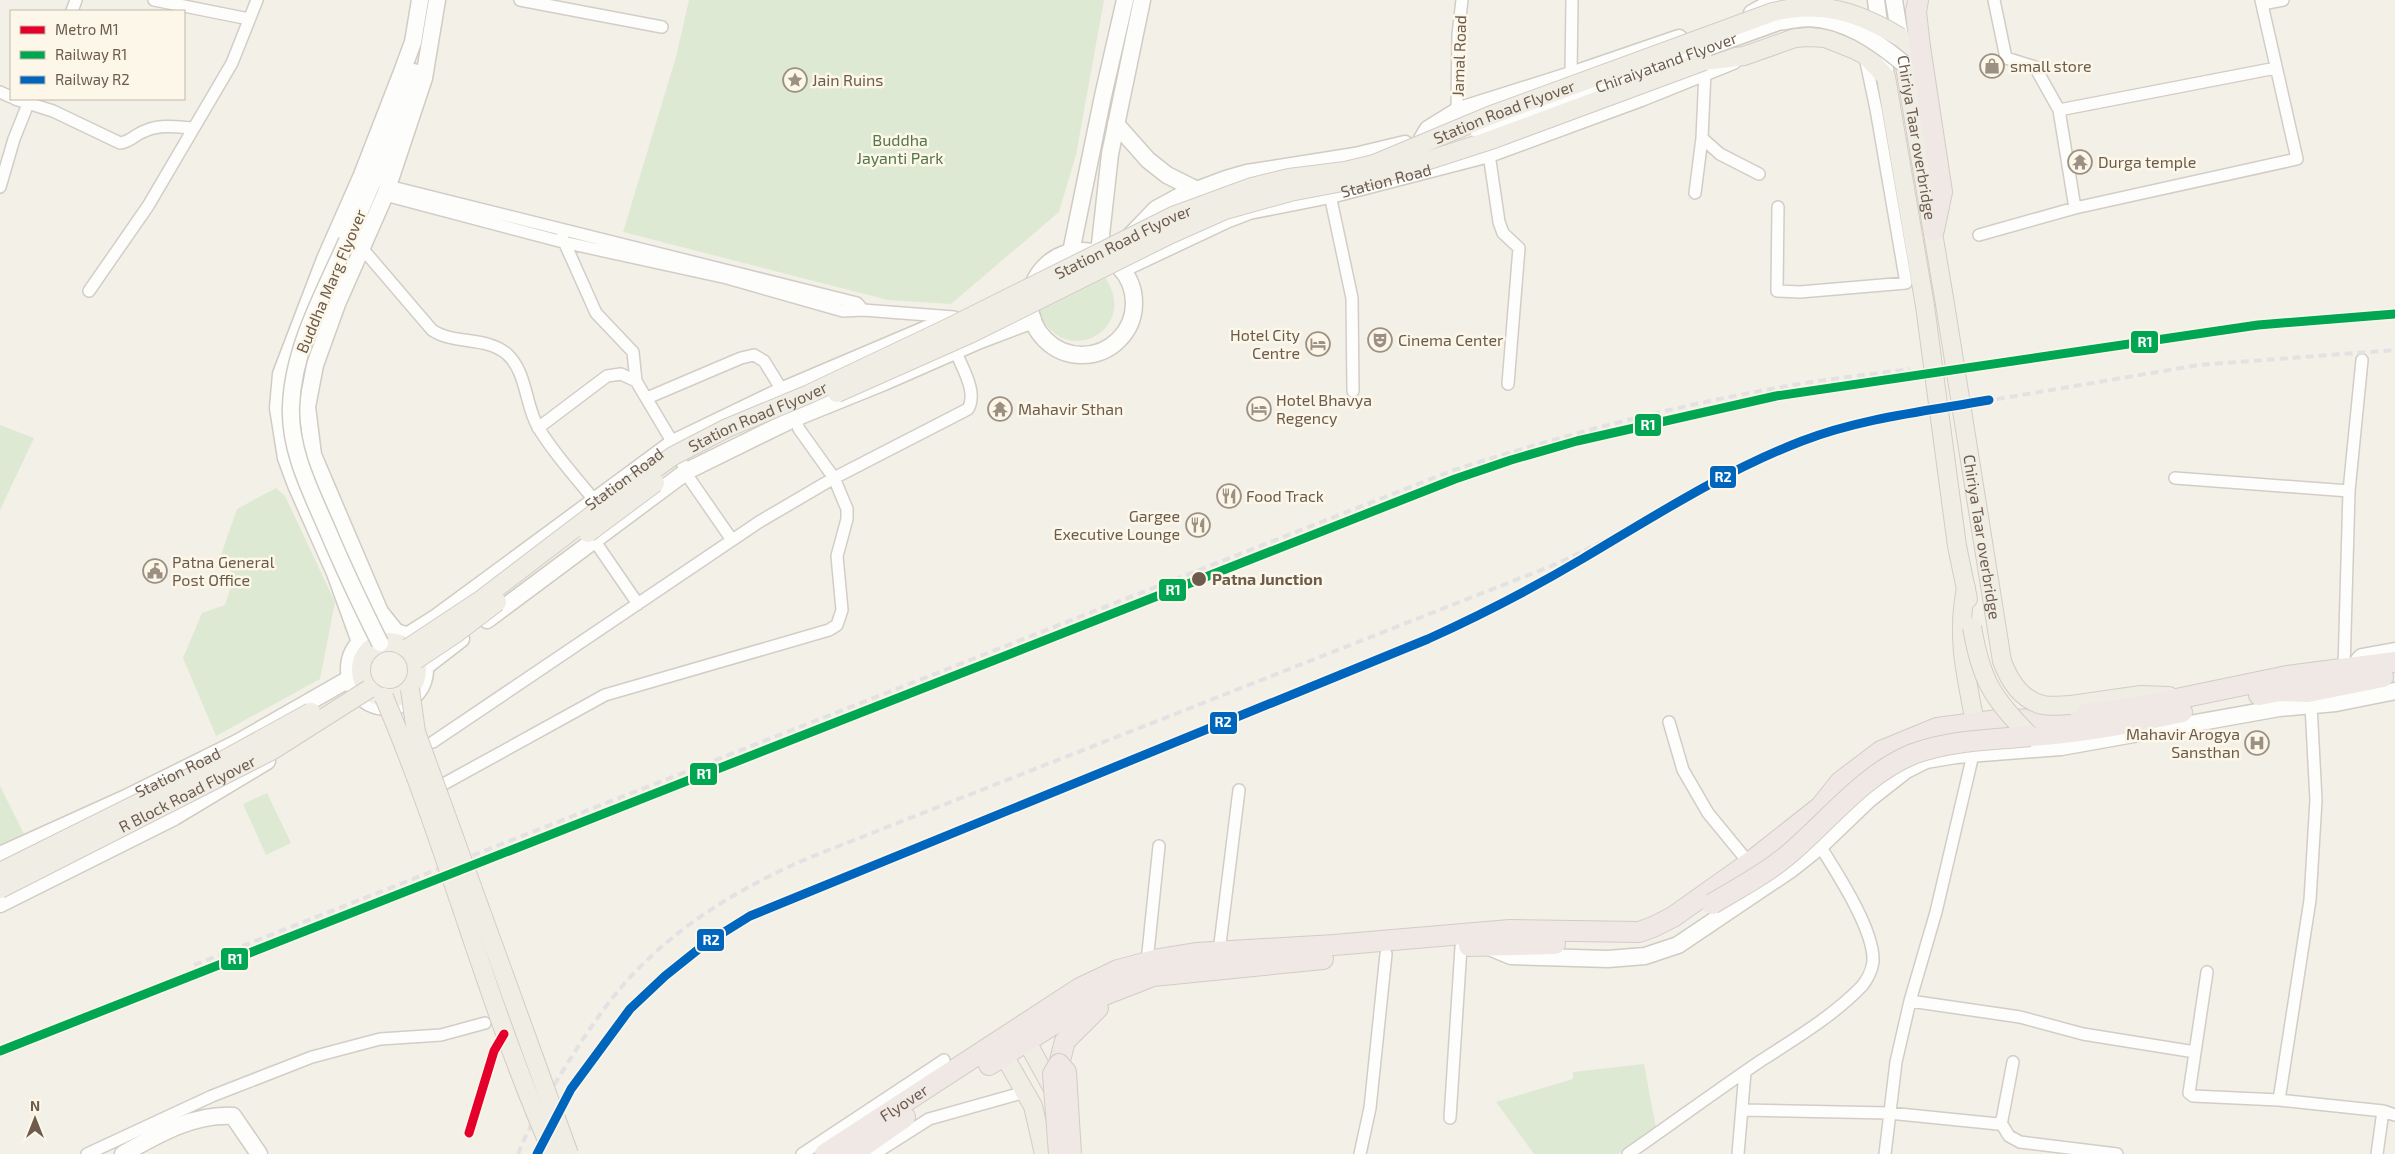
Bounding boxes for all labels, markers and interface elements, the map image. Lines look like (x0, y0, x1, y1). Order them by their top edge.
legend (10, 10, 185, 100)
street label: Jamal Road (1448, 15, 1469, 97)
text: Metro M1 (55, 20, 119, 38)
street label: Chiraiyatand Flyover (1592, 27, 1740, 96)
text: Railway R1 (55, 45, 127, 63)
shop icon: small store (1979, 53, 2005, 79)
street label: Chiriya Taar overbridge (1894, 54, 1941, 221)
place label: small store (2010, 56, 2092, 75)
place icon: Jain Ruins (782, 67, 808, 93)
text: Railway R2 (55, 70, 130, 88)
place label: Jain Ruins (812, 70, 883, 89)
street label: Station Road Flyover (1430, 75, 1578, 147)
park label: Buddha Jayanti Park (856, 130, 944, 167)
temple icon: Durga temple (2067, 149, 2093, 175)
place label: Durga temple (2098, 152, 2196, 171)
street label: Station Road (1339, 159, 1433, 201)
street label: Station Road Flyover (1051, 200, 1194, 283)
street label: Buddha Marg Flyover (292, 205, 370, 356)
place label: Hotel City Centre (1230, 325, 1301, 362)
theatre icon: Cinema Center (1367, 327, 1393, 353)
place label: Cinema Center (1398, 330, 1504, 349)
line badge: R1 (2130, 330, 2159, 354)
hotel icon: Hotel City Centre (1305, 331, 1331, 357)
text: R1 (2137, 333, 2153, 350)
street label: Station Road Flyover (685, 377, 831, 455)
place label: Hotel Bhavya Regency (1276, 390, 1372, 427)
temple icon: Mahavir Sthan (987, 396, 1013, 422)
hotel icon: Hotel Bhavya Regency (1246, 396, 1272, 422)
place label: Mahavir Sthan (1018, 399, 1123, 418)
line badge: R1 (1634, 413, 1662, 437)
text: R1 (1640, 416, 1656, 433)
street label: Station Road (581, 443, 667, 514)
street label: Chiriya Taar overbridge (1960, 453, 2005, 621)
line badge: R2 (1709, 465, 1737, 489)
text: R2 (1714, 468, 1732, 485)
restaurant icon: Food Track (1216, 483, 1242, 509)
place label: Food Track (1246, 486, 1324, 505)
place label: Gargee Executive Lounge (1053, 506, 1180, 543)
restaurant icon: Gargee Executive Lounge (1185, 512, 1211, 538)
place label: Patna General Post Office (172, 552, 275, 589)
public building icon: Patna General Post Office (142, 558, 168, 584)
place label: Patna Junction (1212, 569, 1323, 588)
marker: Patna Junction (1190, 570, 1208, 588)
line badge: R1 (1158, 578, 1187, 602)
text: R1 (1165, 581, 1181, 598)
line badge: R2 (1209, 711, 1238, 735)
text: R2 (1214, 713, 1232, 730)
place label: Mahavir Arogya Sansthan (2126, 724, 2240, 761)
hospital icon: Mahavir Arogya Sansthan (2244, 730, 2270, 756)
street label: Station Road (132, 743, 223, 801)
street label: R Block Road Flyover (115, 750, 259, 836)
line badge: R1 (689, 762, 718, 786)
text: R1 (696, 765, 712, 782)
line badge: R2 (696, 928, 725, 952)
text: R2 (702, 931, 720, 948)
line badge: R1 (220, 947, 249, 971)
text: R1 (227, 950, 243, 967)
street label: Flyover (876, 1079, 932, 1125)
north arrow (10, 1094, 60, 1144)
text: N (30, 1097, 40, 1114)

